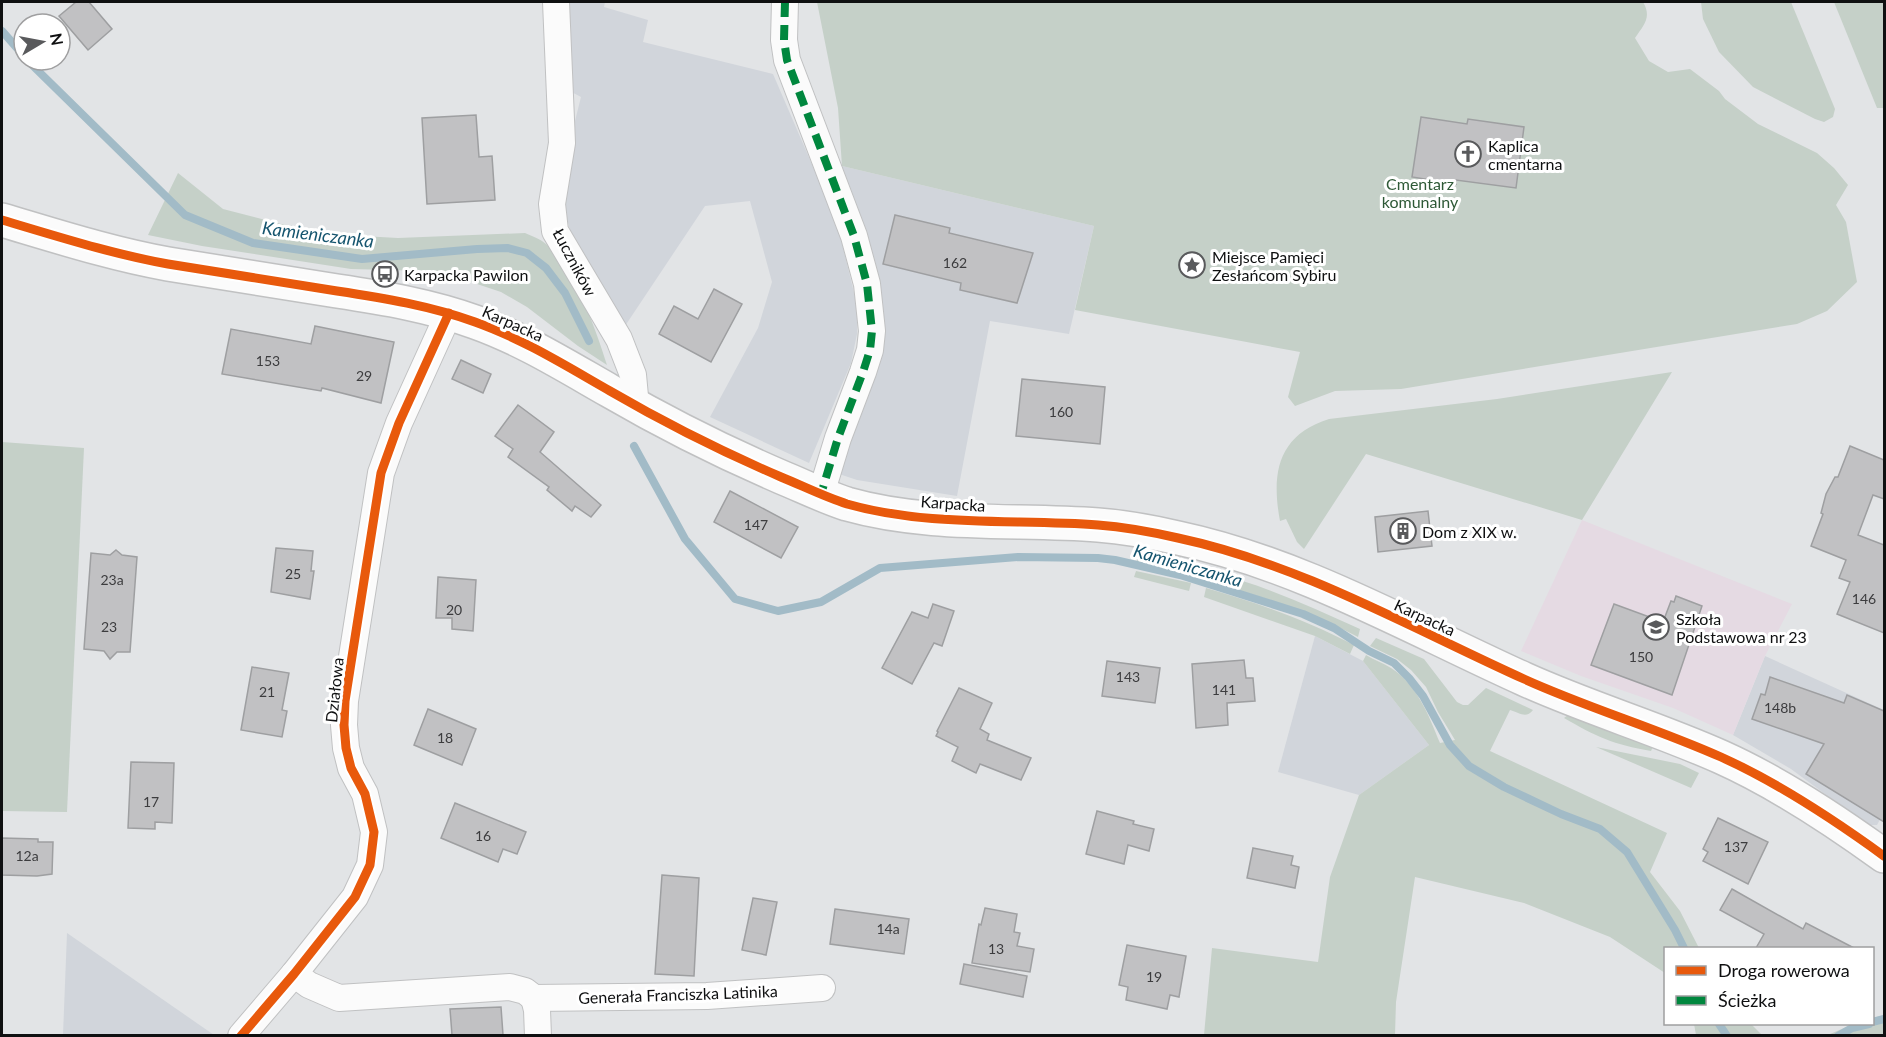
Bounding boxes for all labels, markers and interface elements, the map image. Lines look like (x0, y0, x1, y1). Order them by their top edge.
north arrow (12, 12, 72, 72)
text: N (47, 32, 68, 47)
place label: Kaplica cmentarna (1488, 136, 1562, 173)
church icon: Kaplica cmentarna (1453, 139, 1483, 169)
park label: Cmentarz komunalny (1382, 174, 1459, 211)
water label: Kamieniczanka (261, 216, 375, 252)
street label: Łuczników (549, 225, 601, 299)
place label: Miejsce Pamięci Zesłańcom Sybiru (1212, 247, 1336, 284)
place icon: Miejsce Pamięci Zesłańcom Sybiru (1177, 250, 1207, 280)
house number: 162 (943, 254, 967, 271)
bus stop icon: Karpacka Pawilon (370, 259, 400, 289)
place label: Karpacka Pawilon (404, 265, 529, 284)
street label: Karpacka (479, 301, 547, 345)
house number: 153 (256, 352, 280, 369)
house number: 29 (356, 367, 372, 384)
house number: 160 (1049, 403, 1073, 420)
street label: Karpacka (920, 491, 986, 515)
house number: 147 (744, 516, 768, 533)
building icon: Dom z XIX w. (1388, 516, 1418, 546)
place label: Dom z XIX w. (1422, 522, 1517, 541)
water label: Kamieniczanka (1131, 539, 1245, 591)
house number: 25 (285, 565, 301, 582)
house number: 23a (100, 571, 124, 588)
house number: 146 (1852, 590, 1876, 607)
street label: Karpacka (1392, 595, 1458, 639)
house number: 20 (446, 601, 462, 618)
place label: Szkoła Podstawowa nr 23 (1676, 609, 1807, 646)
school or university icon: Szkoła Podstawowa nr 23 (1641, 612, 1671, 642)
house number: 23 (101, 618, 117, 635)
house number: 150 (1629, 648, 1653, 665)
street label: Działowa (321, 657, 347, 723)
house number: 143 (1116, 668, 1140, 685)
house number: 141 (1212, 681, 1236, 698)
house number: 21 (259, 683, 275, 700)
house number: 148b (1764, 699, 1796, 716)
house number: 18 (437, 729, 453, 746)
house number: 17 (143, 793, 159, 810)
house number: 16 (475, 827, 491, 844)
house number: 137 (1724, 838, 1748, 855)
house number: 12a (15, 847, 39, 864)
house number: 14a (876, 920, 900, 937)
house number: 13 (988, 940, 1004, 957)
legend (1664, 947, 1874, 1025)
text: Droga rowerowa (1718, 959, 1850, 981)
house number: 19 (1146, 968, 1162, 985)
street label: Generała Franciszka Latinika (578, 981, 778, 1007)
text: Ścieżka (1718, 989, 1776, 1011)

